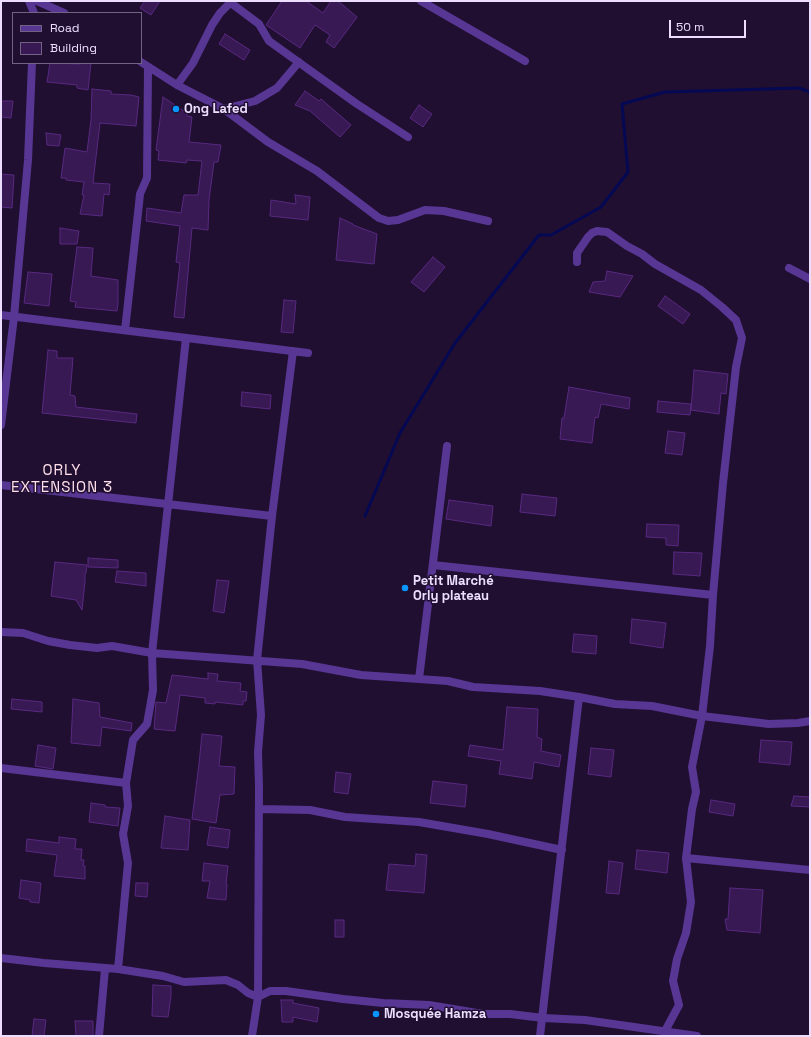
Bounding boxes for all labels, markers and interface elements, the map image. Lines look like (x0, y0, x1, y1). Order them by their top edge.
legend (12, 12, 142, 64)
scale bar (671, 12, 748, 38)
text: 50 m (676, 19, 704, 35)
text: Road (50, 20, 79, 36)
text: Building (50, 40, 97, 56)
place label: Ong Lafed (184, 101, 248, 117)
marker: Ong Lafed (171, 104, 181, 114)
district label: ORLY EXTENSION 3 (11, 462, 113, 497)
place label: Petit Marché Orly plateau (413, 573, 494, 604)
marker: Petit Marché Orly plateau (400, 583, 410, 593)
place label: Mosquée Hamza (384, 1006, 486, 1022)
marker: Mosquée Hamza (371, 1009, 381, 1019)

